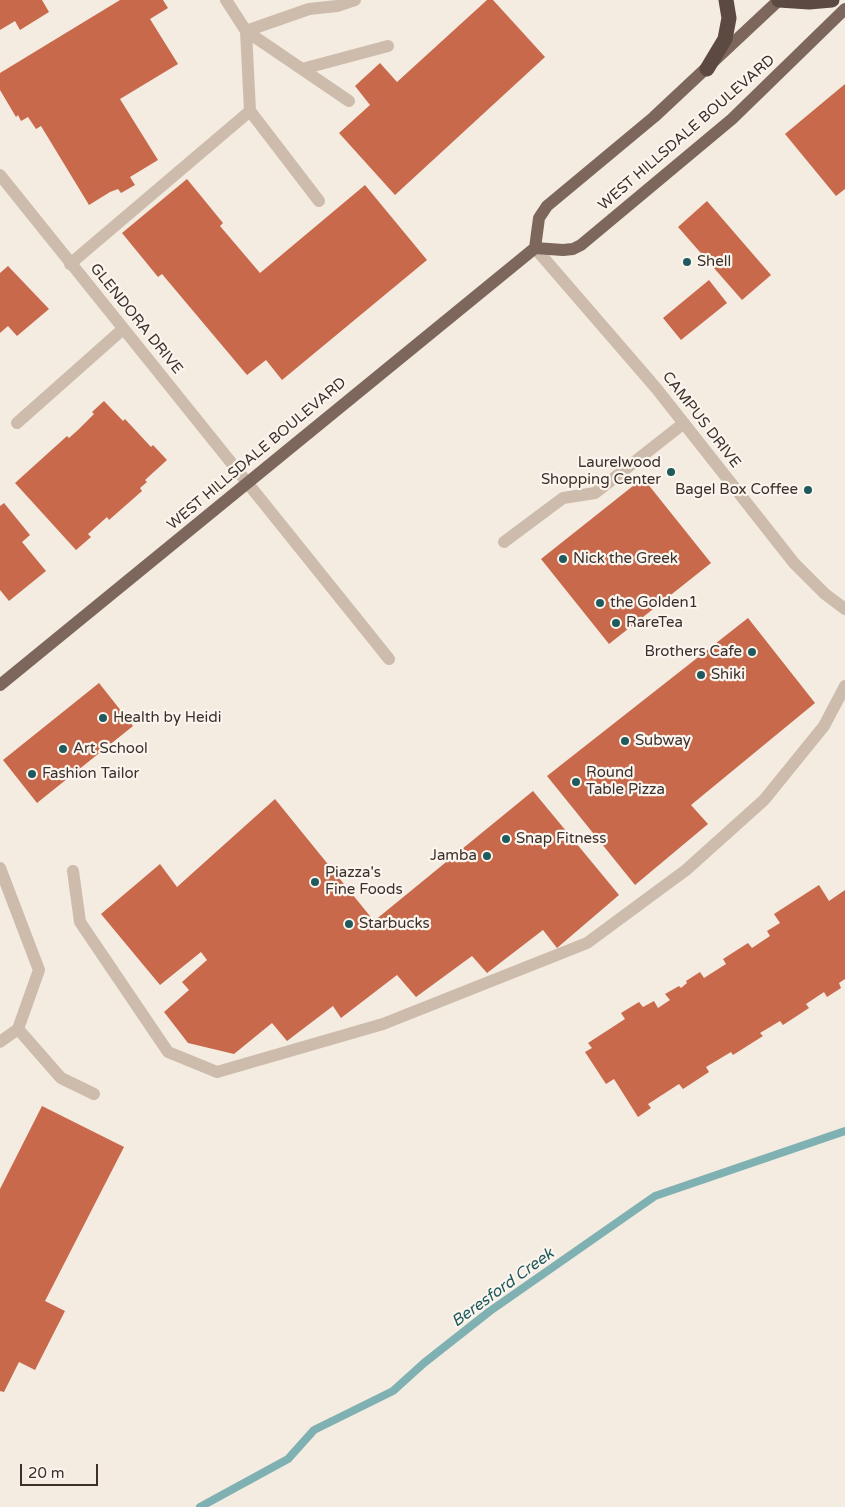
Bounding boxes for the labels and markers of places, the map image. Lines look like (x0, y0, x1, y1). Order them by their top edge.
place label: Shell (697, 253, 731, 271)
marker: Shell (681, 256, 693, 268)
place label: Laurelwood Shopping Center (541, 454, 661, 489)
marker: Laurelwood Shopping Center (665, 466, 677, 478)
place label: Bagel Box Coffee (675, 481, 798, 499)
marker: Bagel Box Coffee (802, 484, 814, 496)
place label: Nick the Greek (573, 550, 678, 568)
marker: Nick the Greek (557, 553, 569, 565)
place label: the Golden1 (610, 594, 698, 612)
marker: the Golden1 (594, 597, 606, 609)
place label: RareTea (626, 614, 683, 632)
marker: RareTea (610, 617, 622, 629)
place label: Brothers Cafe (644, 643, 742, 661)
marker: Brothers Cafe (746, 646, 758, 658)
place label: Shiki (711, 666, 745, 684)
marker: Shiki (695, 669, 707, 681)
place label: Health by Heidi (113, 709, 221, 727)
marker: Health by Heidi (97, 712, 109, 724)
place label: Subway (635, 732, 691, 750)
marker: Subway (619, 735, 631, 747)
place label: Art School (73, 740, 148, 758)
marker: Art School (57, 743, 69, 755)
place label: Round Table Pizza (586, 764, 665, 799)
place label: Fashion Tailor (42, 765, 139, 783)
marker: Fashion Tailor (26, 768, 38, 780)
marker: Round Table Pizza (570, 776, 582, 788)
place label: Snap Fitness (516, 830, 606, 848)
marker: Snap Fitness (500, 833, 512, 845)
place label: Jamba (430, 847, 477, 865)
marker: Jamba (481, 850, 493, 862)
place label: Piazza's Fine Foods (325, 864, 403, 899)
marker: Piazza's Fine Foods (309, 876, 321, 888)
place label: Starbucks (359, 915, 430, 933)
marker: Starbucks (343, 918, 355, 930)

